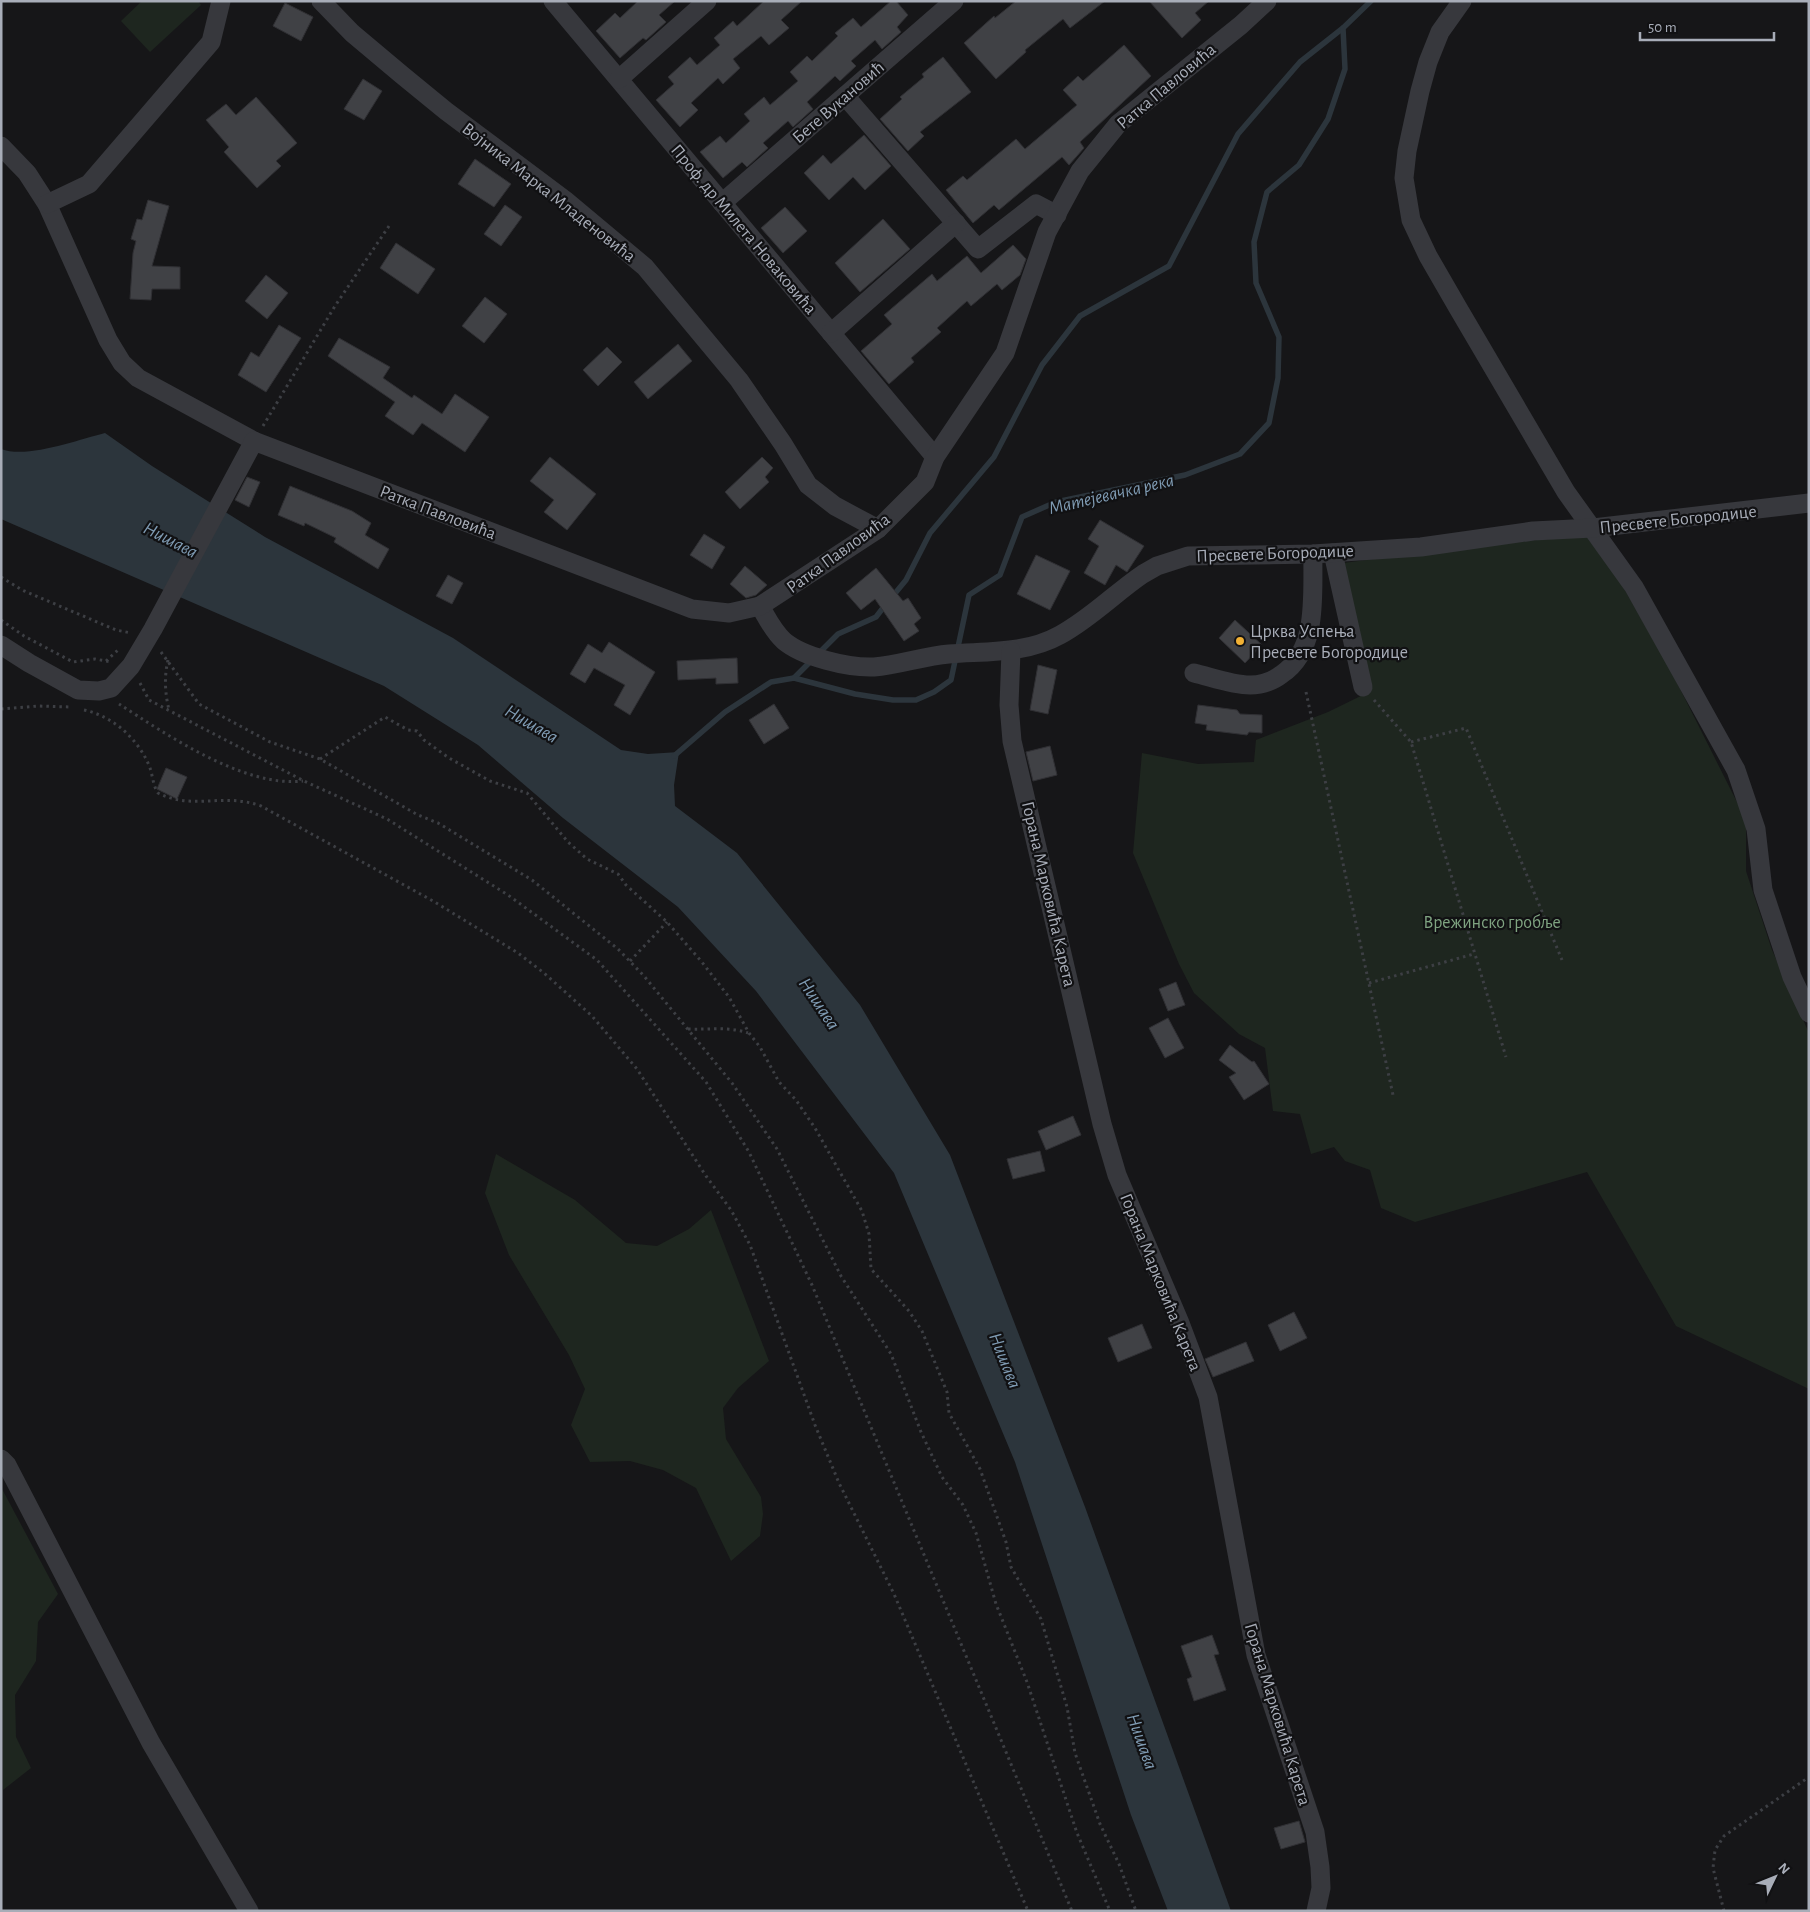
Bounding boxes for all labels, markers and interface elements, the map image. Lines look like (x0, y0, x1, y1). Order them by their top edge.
scale bar (1640, 10, 1774, 42)
text: 50 m (1648, 20, 1677, 35)
street label: Ратка Павловића (1114, 40, 1220, 133)
street label: Бете Вукановић (789, 58, 888, 147)
street label: Војника Марка Младеновића (458, 120, 638, 266)
street label: Проф. др Милета Новаковића (667, 141, 819, 318)
water label: Матејевачка река (1047, 471, 1176, 518)
street label: Ратка Павловића (377, 483, 498, 543)
street label: Пресвете Богородице (1599, 503, 1758, 537)
street label: Ратка Павловића (784, 510, 894, 597)
water label: Нишава (140, 519, 200, 562)
street label: Пресвете Богородице (1196, 542, 1354, 566)
place label: Црква Успења Пресвете Богородице (1250, 623, 1408, 662)
marker: Црква Успења Пресвете Богородице (1234, 635, 1246, 647)
water label: Нишава (501, 702, 561, 747)
street label: Горана Марковића Карета (1018, 800, 1078, 989)
park label: Врежинско гробље (1423, 913, 1561, 932)
water label: Нишава (795, 975, 843, 1033)
street label: Горана Марковића Карета (1116, 1191, 1204, 1374)
water label: Нишава (985, 1330, 1024, 1391)
street label: Горана Марковића Карета (1241, 1621, 1313, 1808)
water label: Нишава (1123, 1711, 1160, 1772)
north arrow (1750, 1852, 1800, 1902)
text: N (1775, 1860, 1792, 1877)

